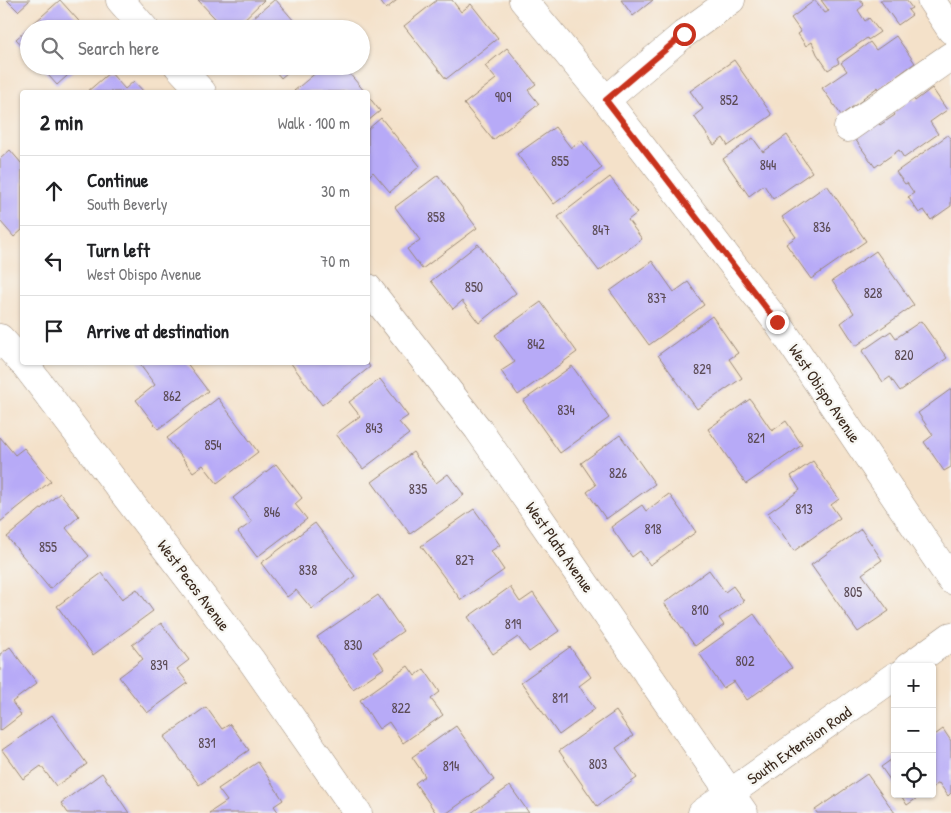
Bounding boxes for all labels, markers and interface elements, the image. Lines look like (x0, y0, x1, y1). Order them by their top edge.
search box (20, 20, 370, 75)
route start (673, 23, 696, 46)
icon: search (38, 34, 66, 62)
text: Search here (78, 35, 159, 61)
house number: 909 (495, 87, 511, 106)
house number: 852 (720, 90, 739, 109)
text: 2 min (40, 108, 83, 137)
text: Walk · 100 m (278, 112, 350, 134)
house number: 855 (551, 151, 569, 170)
house number: 844 (760, 155, 776, 174)
text: Continue (87, 167, 148, 193)
icon: ahead (40, 177, 68, 205)
text: 30 m (321, 180, 350, 202)
text: South Beverly (87, 193, 168, 215)
house number: 858 (427, 207, 445, 226)
house number: 836 (813, 217, 831, 236)
house number: 847 (592, 220, 610, 239)
text: Turn left (87, 237, 150, 263)
icon: left (40, 247, 68, 275)
text: 70 m (320, 250, 350, 272)
text: West Obispo Avenue (87, 263, 201, 285)
house number: 850 (465, 277, 483, 296)
house number: 828 (864, 283, 882, 302)
house number: 837 (647, 288, 667, 307)
route end (766, 311, 789, 334)
icon: arrive (40, 317, 68, 345)
text: Arrive at destination (87, 318, 229, 344)
house number: 842 (527, 334, 545, 353)
street label: West Obispo Avenue (784, 339, 866, 447)
house number: 820 (895, 345, 913, 364)
house number: 829 (693, 359, 711, 378)
house number: 862 (163, 386, 182, 405)
house number: 834 (557, 400, 575, 419)
house number: 843 (365, 418, 383, 437)
house number: 821 (747, 428, 765, 447)
house number: 854 (204, 435, 222, 454)
house number: 826 (609, 463, 628, 482)
house number: 835 (409, 479, 427, 498)
street label: West Plata Avenue (521, 497, 600, 597)
house number: 813 (795, 499, 813, 518)
house number: 846 (264, 502, 281, 521)
house number: 818 (644, 519, 662, 538)
street label: West Pecos Avenue (153, 535, 236, 636)
house number: 855 (39, 537, 57, 556)
house number: 827 (455, 550, 475, 569)
house number: 838 (299, 560, 317, 579)
house number: 805 (844, 582, 862, 601)
house number: 810 (691, 600, 709, 619)
house number: 819 (505, 614, 521, 633)
house number: 830 (344, 635, 362, 654)
house number: 802 (736, 651, 755, 670)
house number: 839 (150, 655, 168, 674)
map controls (891, 663, 936, 798)
button: + (891, 663, 936, 708)
house number: 811 (552, 688, 568, 707)
house number: 822 (391, 698, 411, 717)
street label: South Extension Road (742, 701, 856, 789)
button: − (891, 708, 936, 753)
house number: 831 (198, 733, 216, 752)
button: locate (891, 753, 936, 798)
house number: 803 (589, 754, 607, 773)
house number: 814 (443, 756, 459, 775)

